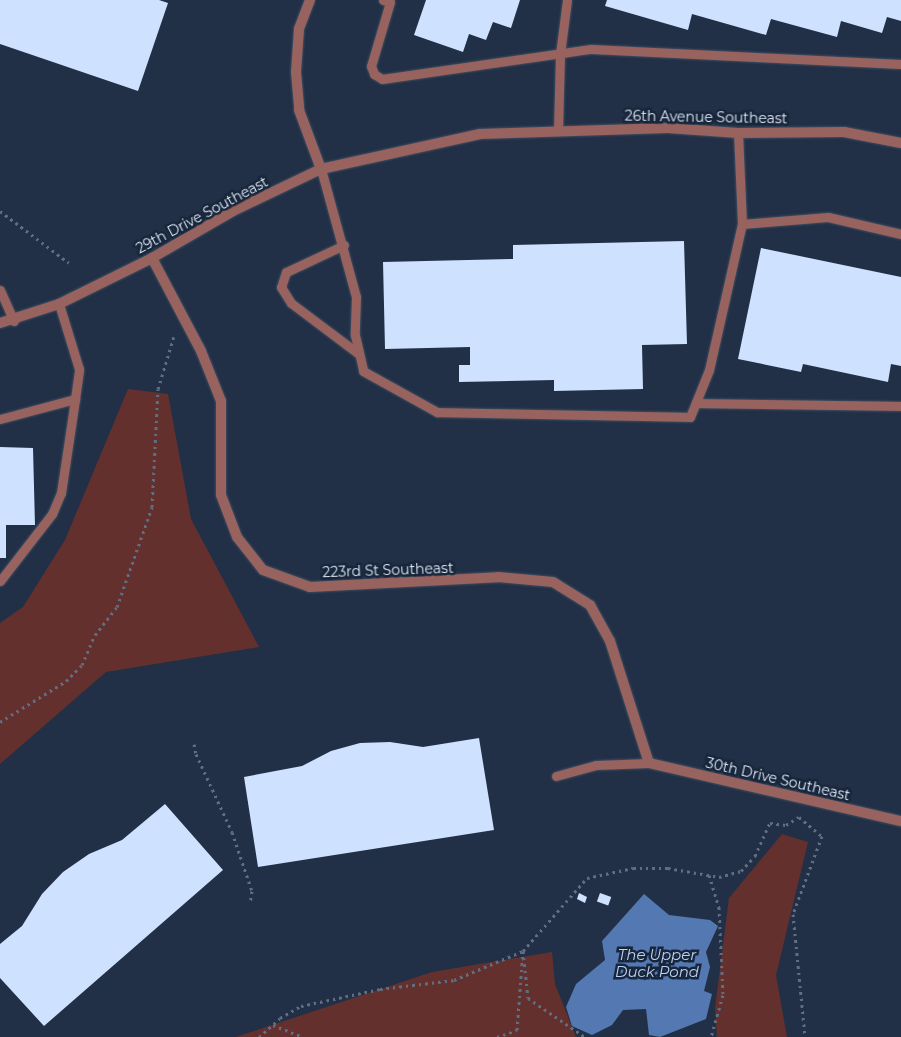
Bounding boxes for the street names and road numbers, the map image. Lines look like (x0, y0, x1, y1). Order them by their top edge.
street label: 26th Avenue Southeast (624, 107, 788, 127)
street label: 29th Drive Southeast (133, 173, 271, 257)
street label: 223rd St Southeast (322, 559, 454, 581)
street label: 30th Drive Southeast (704, 754, 852, 804)

